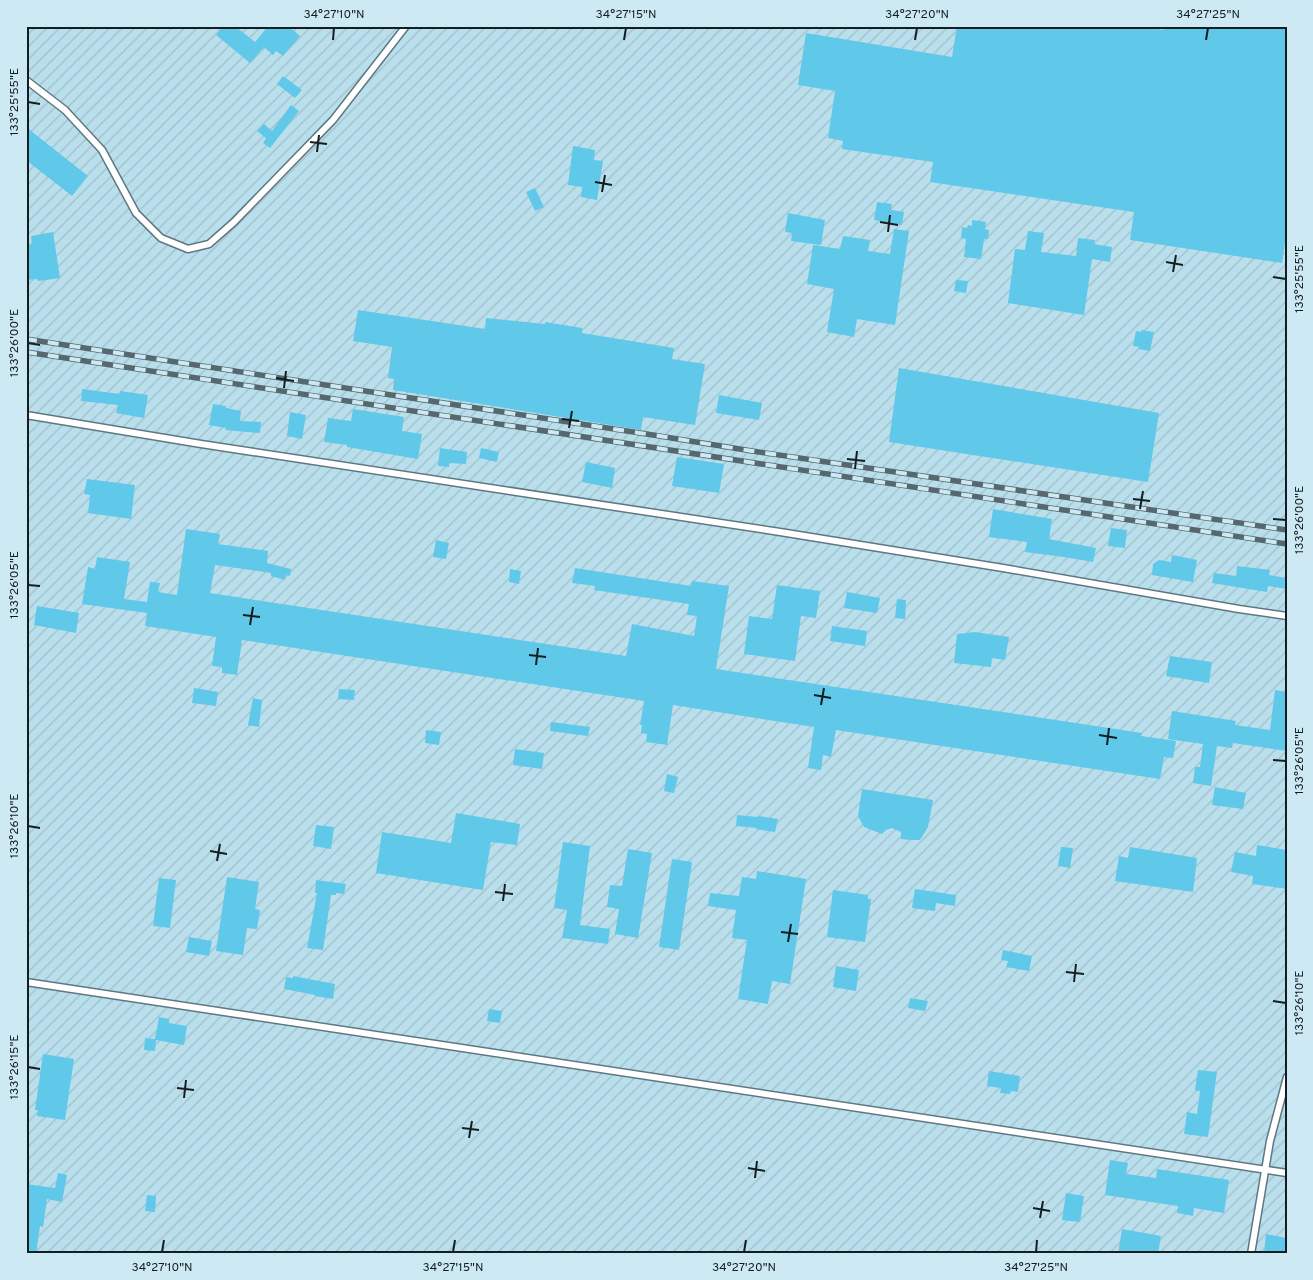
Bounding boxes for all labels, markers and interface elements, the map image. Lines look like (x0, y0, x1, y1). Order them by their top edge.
text: 34°27'10"N (303, 7, 365, 23)
text: 34°27'15"N (596, 7, 656, 23)
text: 34°27'20"N (885, 7, 949, 23)
text: 34°27'25"N (1176, 7, 1240, 23)
text: 133°25'55"E (7, 68, 23, 136)
text: 133°25'55"E (1292, 245, 1308, 313)
text: 133°26'00"E (7, 309, 23, 377)
text: 133°26'00"E (1292, 486, 1308, 554)
text: 133°26'05"E (7, 551, 23, 619)
text: 133°26'05"E (1292, 727, 1308, 795)
text: 133°26'10"E (7, 793, 23, 859)
text: 133°26'10"E (1292, 970, 1308, 1036)
text: 133°26'15"E (7, 1035, 23, 1099)
text: 34°27'10"N (131, 1260, 193, 1276)
text: 34°27'15"N (423, 1260, 483, 1276)
text: 34°27'20"N (712, 1260, 776, 1276)
text: 34°27'25"N (1004, 1260, 1068, 1276)

